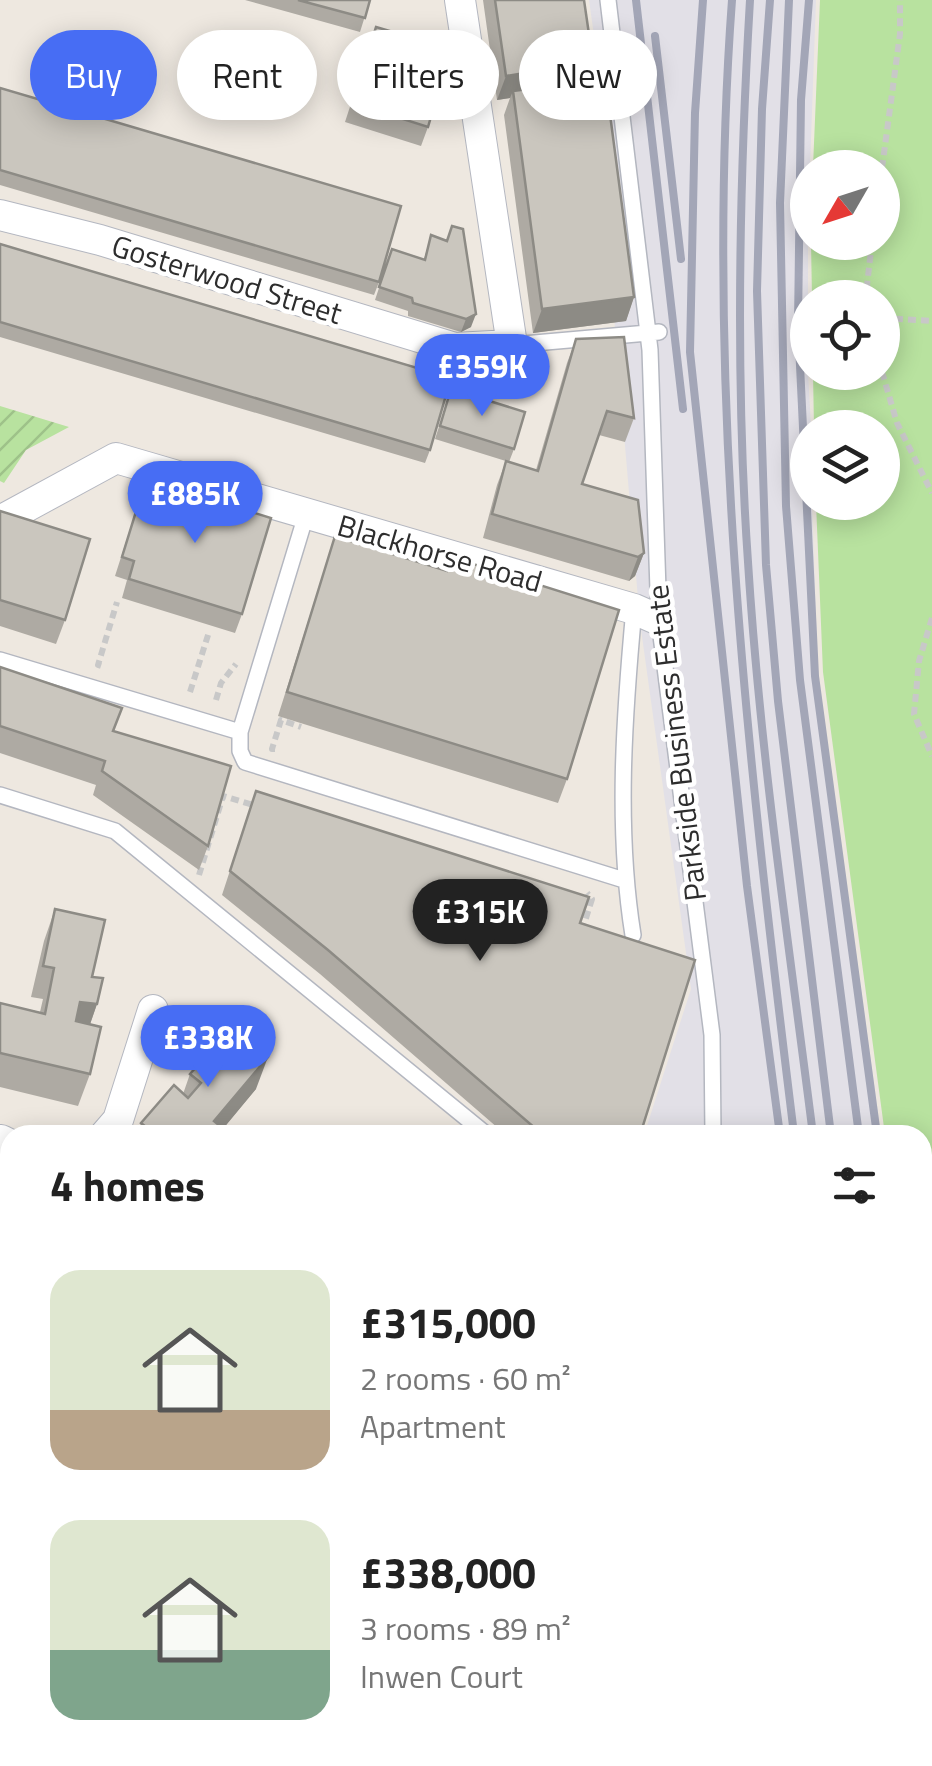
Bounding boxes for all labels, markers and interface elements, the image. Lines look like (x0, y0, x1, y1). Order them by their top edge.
chip: Buy (30, 30, 157, 120)
chip: Rent (177, 30, 317, 120)
chip: Filters (337, 30, 499, 120)
chip: New (519, 30, 657, 120)
north arrow (790, 150, 900, 260)
map controls (790, 150, 900, 520)
street label: Gosterwood Street (106, 222, 348, 336)
button: locate (790, 280, 900, 390)
pin: £359K (412, 334, 552, 419)
text: £359K (437, 342, 527, 390)
button: layers (790, 410, 900, 520)
pin: £885K (125, 461, 265, 546)
text: £885K (150, 469, 240, 517)
street label: Blackhorse Road (332, 502, 548, 604)
street label: Parkside Business Estate (634, 582, 718, 904)
pin: £315K (410, 879, 550, 964)
text: £315K (435, 887, 525, 935)
pin: £338K (138, 1005, 278, 1090)
text: £338K (163, 1013, 253, 1061)
text: 4 homes (50, 1153, 205, 1217)
icon: filters (827, 1158, 882, 1213)
text: £315,000 (360, 1290, 536, 1354)
icon: home (130, 1310, 250, 1430)
text: 2 rooms · 60 m² (360, 1354, 571, 1402)
text: Apartment (360, 1402, 506, 1450)
text: £338,000 (360, 1540, 536, 1604)
icon: home (130, 1560, 250, 1680)
text: 3 rooms · 89 m² (360, 1604, 571, 1652)
text: Inwen Court (360, 1652, 523, 1700)

